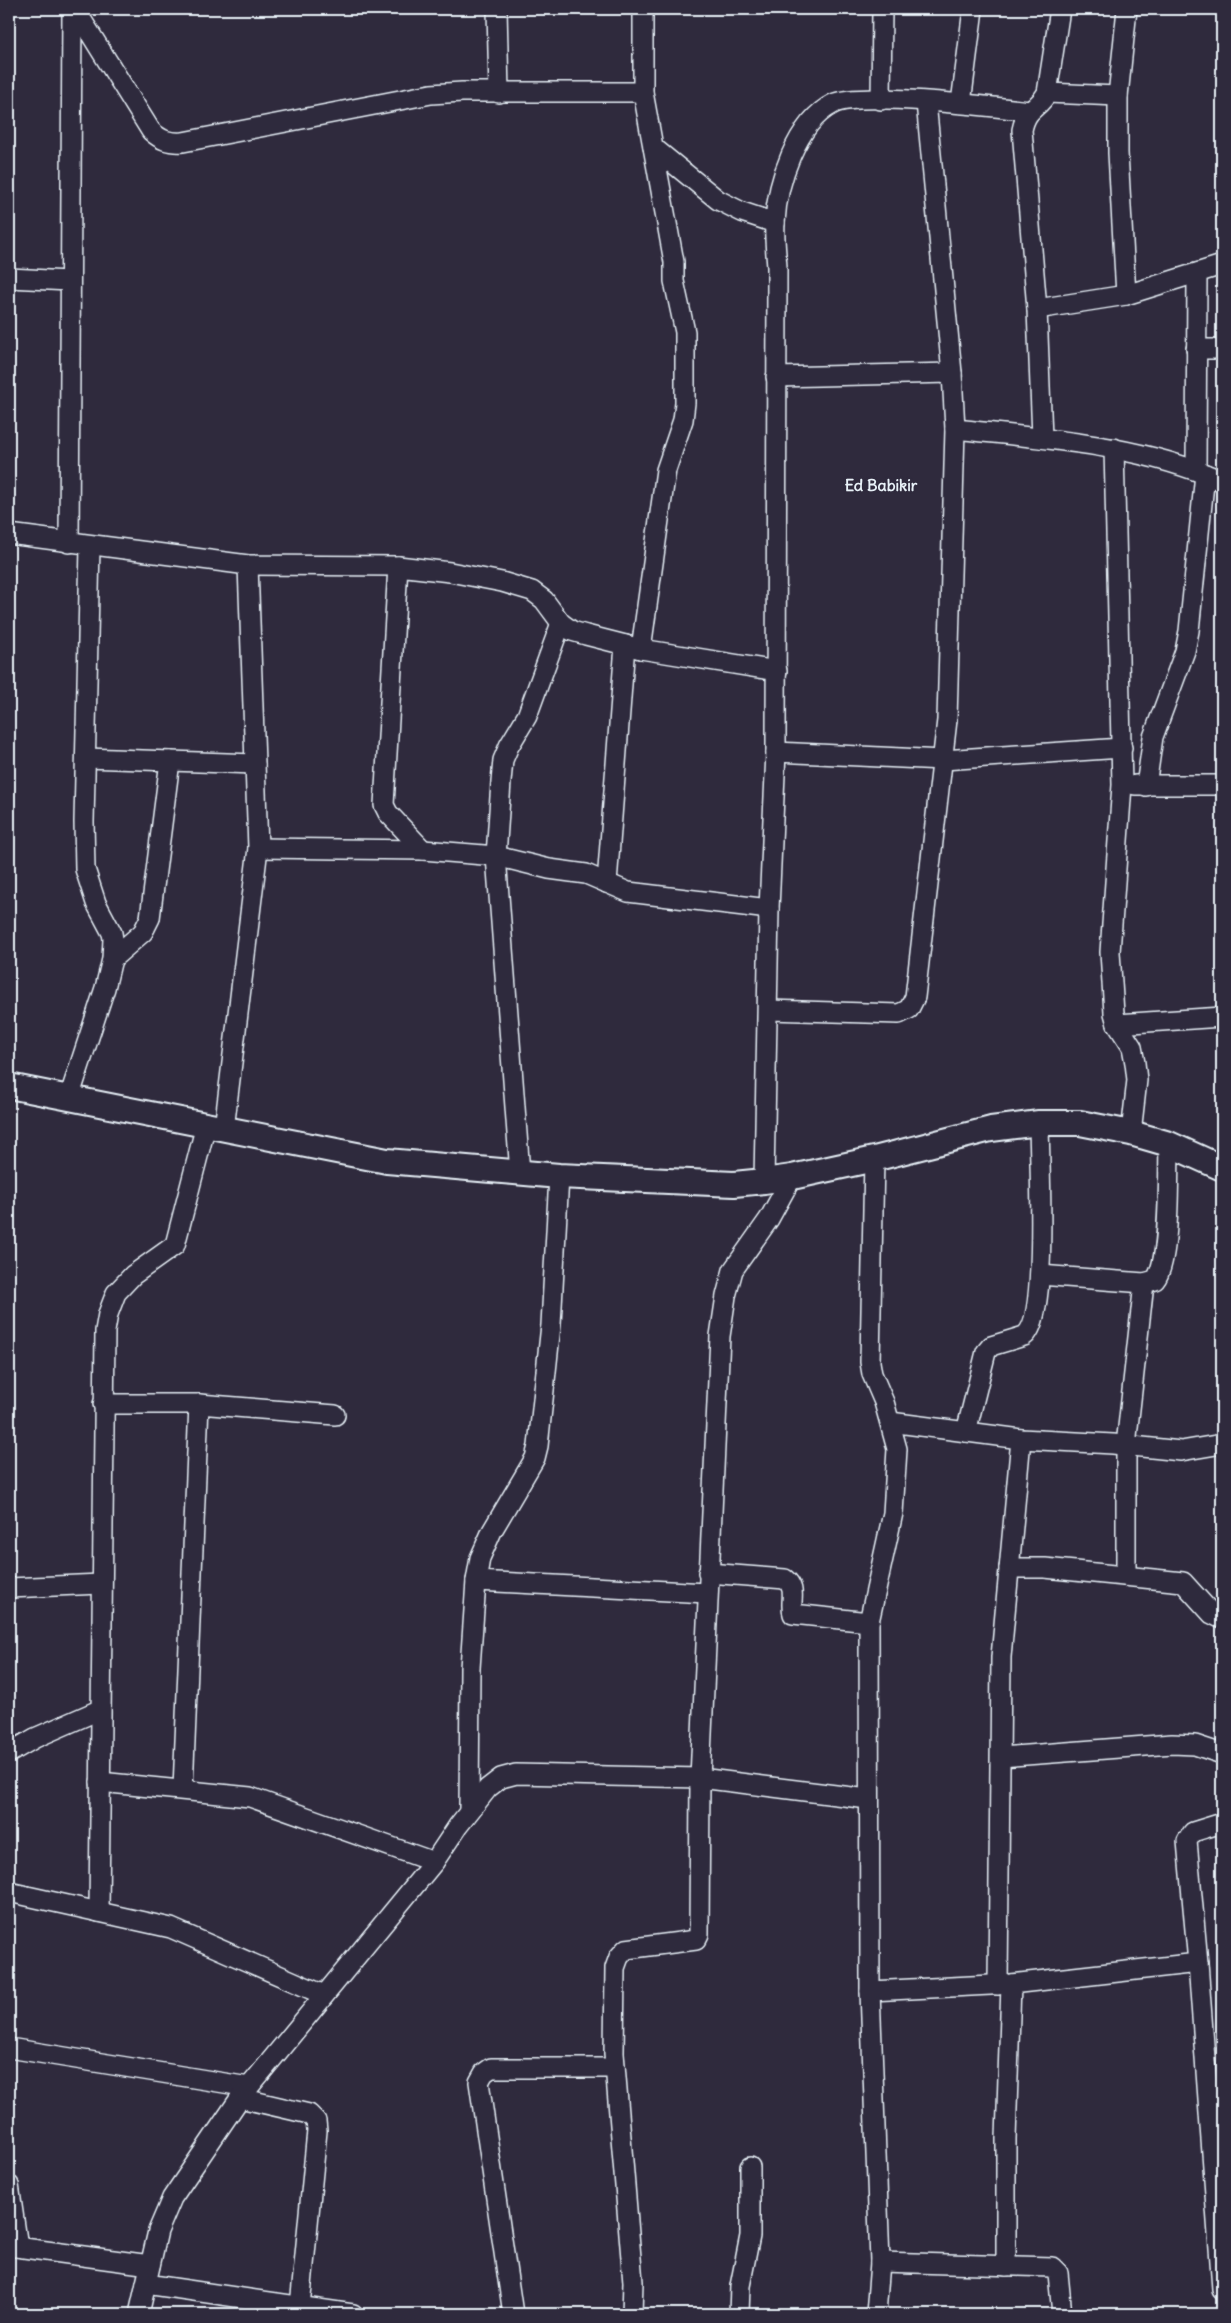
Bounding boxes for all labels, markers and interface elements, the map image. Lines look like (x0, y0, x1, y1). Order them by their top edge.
district label: Ed Babikir (845, 475, 918, 495)

